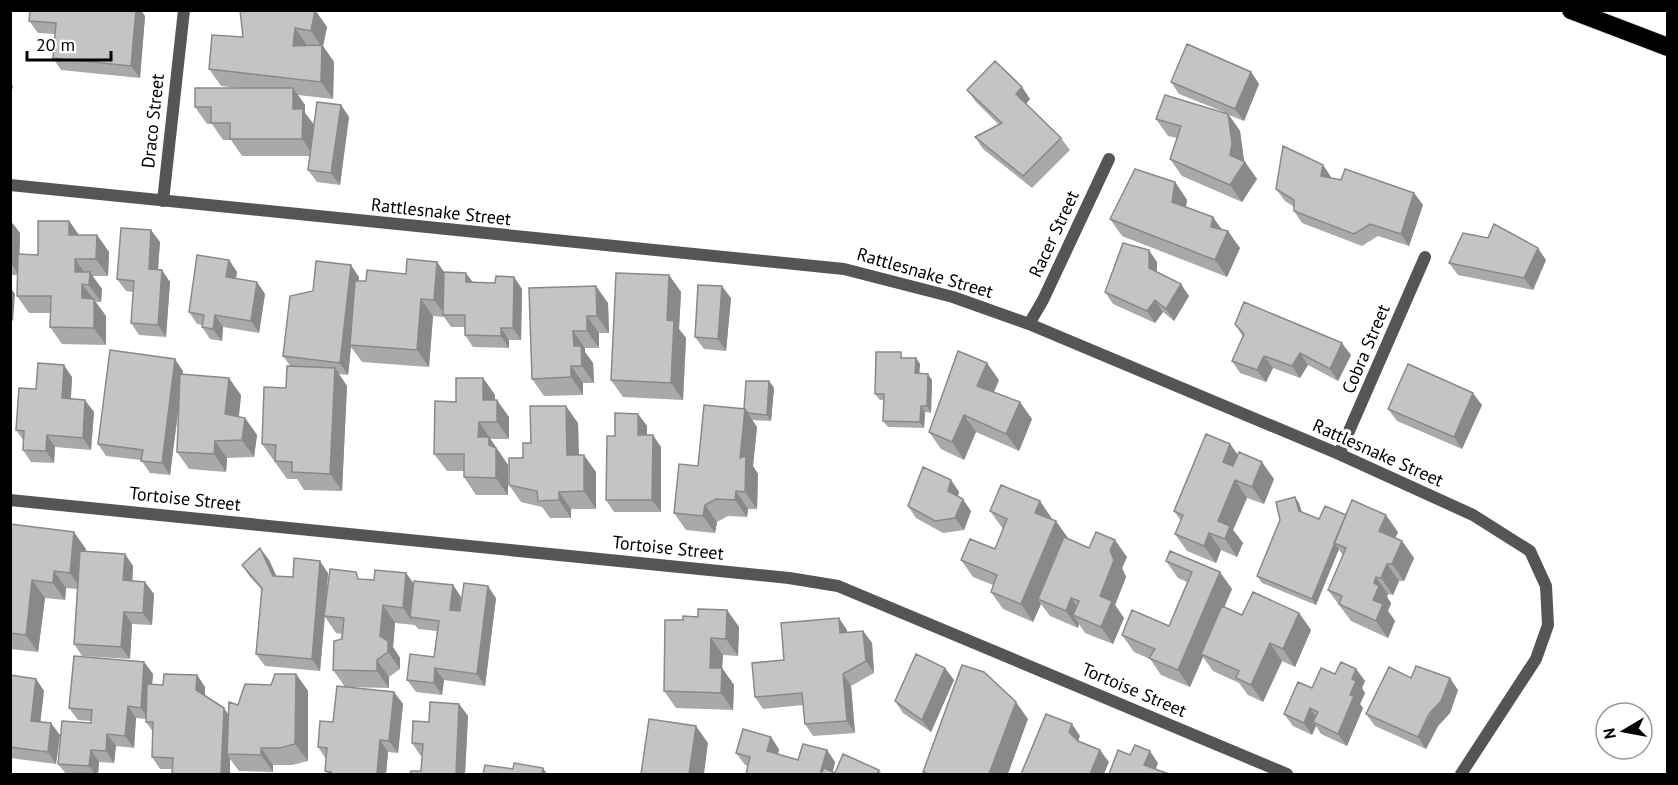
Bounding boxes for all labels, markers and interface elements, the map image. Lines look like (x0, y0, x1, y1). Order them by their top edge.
scale bar (27, 24, 111, 62)
text: 20 m (36, 33, 75, 56)
street label: Draco Street (136, 73, 169, 169)
street label: Racer Street (1023, 187, 1084, 281)
street label: Rattlesnake Street (370, 193, 512, 230)
street label: Rattlesnake Street (854, 242, 996, 303)
street label: Cobra Street (1336, 301, 1395, 397)
street label: Rattlesnake Street (1309, 413, 1447, 492)
street label: Tortoise Street (128, 481, 242, 516)
street label: Tortoise Street (611, 530, 725, 565)
street label: Tortoise Street (1078, 657, 1190, 722)
north arrow (1594, 701, 1654, 761)
text: N (1598, 727, 1620, 741)

